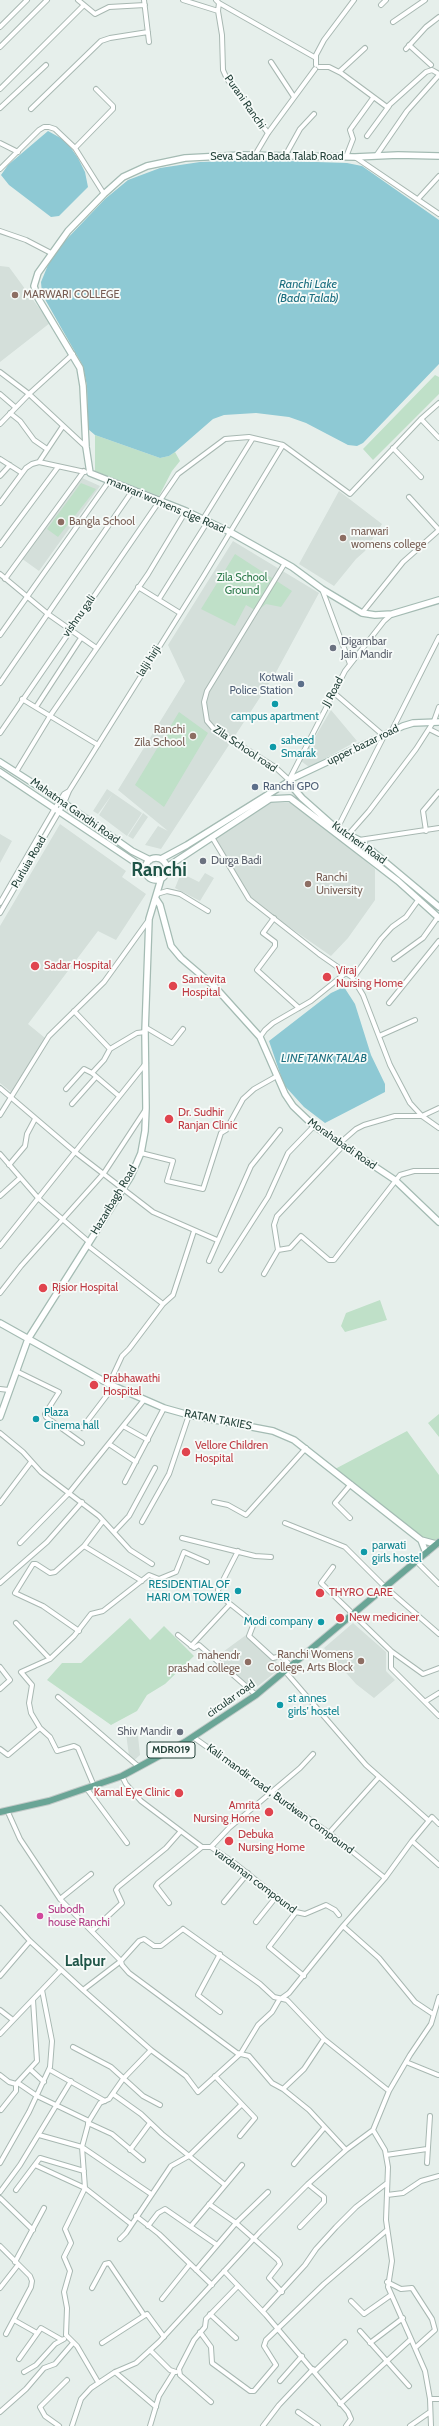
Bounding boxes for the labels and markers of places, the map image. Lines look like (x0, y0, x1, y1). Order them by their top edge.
place label: MARWARI COLLEGE (23, 288, 120, 302)
marker: MARWARI COLLEGE (10, 290, 20, 300)
place label: Bangla School (69, 515, 135, 529)
marker: Bangla School (56, 517, 66, 527)
place label: marwari womens college (351, 525, 426, 551)
marker: marwari womens college (338, 533, 348, 543)
place label: Digambar Jain Mandir (341, 635, 392, 661)
marker: Digambar Jain Mandir (328, 643, 338, 653)
place label: Kotwali Police Station (229, 671, 293, 697)
marker: Kotwali Police Station (296, 679, 306, 689)
marker: campus apartment (270, 699, 280, 709)
place label: campus apartment (231, 710, 319, 724)
place label: Ranchi Zila School (134, 723, 185, 749)
marker: Ranchi Zila School (188, 731, 198, 741)
place label: saheed Smarak (281, 734, 316, 760)
marker: saheed Smarak (268, 742, 278, 752)
place label: Ranchi GPO (263, 780, 319, 794)
marker: Ranchi GPO (250, 782, 260, 792)
place label: Durga Badi (211, 854, 262, 868)
marker: Durga Badi (198, 856, 208, 866)
place label: Ranchi University (316, 871, 363, 897)
marker: Ranchi University (303, 879, 313, 889)
place label: Sadar Hospital (44, 959, 111, 973)
marker: Sadar Hospital (29, 960, 41, 972)
place label: Viraj Nursing Home (336, 964, 403, 990)
marker: Viraj Nursing Home (321, 971, 333, 983)
place label: Santevita Hospital (182, 973, 226, 999)
marker: Santevita Hospital (167, 980, 179, 992)
place label: Dr. Sudhir Ranjan Clinic (178, 1106, 237, 1132)
marker: Dr. Sudhir Ranjan Clinic (163, 1113, 175, 1125)
place label: Rjsior Hospital (52, 1281, 118, 1295)
marker: Rjsior Hospital (37, 1282, 49, 1294)
place label: Prabhawathi Hospital (103, 1372, 160, 1398)
marker: Prabhawathi Hospital (88, 1379, 100, 1391)
place label: Plaza Cinema hall (44, 1406, 99, 1432)
marker: Plaza Cinema hall (31, 1414, 41, 1424)
place label: Vellore Children Hospital (195, 1439, 268, 1465)
marker: Vellore Children Hospital (180, 1446, 192, 1458)
place label: parwati girls hostel (372, 1539, 422, 1565)
marker: parwati girls hostel (359, 1547, 369, 1557)
place label: RESIDENTIAL OF HARI OM TOWER (147, 1578, 230, 1604)
marker: RESIDENTIAL OF HARI OM TOWER (233, 1586, 243, 1596)
place label: THYRO CARE (329, 1586, 393, 1600)
marker: THYRO CARE (314, 1587, 326, 1599)
place label: New mediciner (349, 1611, 419, 1625)
marker: New mediciner (334, 1612, 346, 1624)
place label: Modi company (244, 1615, 313, 1629)
marker: Modi company (316, 1617, 326, 1627)
place label: Ranchi Womens College, Arts Block (268, 1648, 353, 1674)
place label: mahendr prashad college (168, 1649, 240, 1675)
marker: Ranchi Womens College, Arts Block (356, 1656, 366, 1666)
marker: mahendr prashad college (243, 1657, 253, 1667)
place label: st annes girls' hostel (288, 1692, 339, 1718)
marker: st annes girls' hostel (275, 1700, 285, 1710)
place label: Shiv Mandir (117, 1725, 172, 1739)
marker: Shiv Mandir (175, 1727, 185, 1737)
place label: Kamal Eye Clinic (94, 1786, 170, 1800)
marker: Kamal Eye Clinic (173, 1787, 185, 1799)
place label: Amrita Nursing Home (193, 1799, 260, 1825)
marker: Amrita Nursing Home (263, 1806, 275, 1818)
place label: Debuka Nursing Home (238, 1828, 305, 1854)
marker: Debuka Nursing Home (223, 1835, 235, 1847)
place label: Subodh house Ranchi (48, 1903, 110, 1929)
marker: Subodh house Ranchi (35, 1911, 45, 1921)

